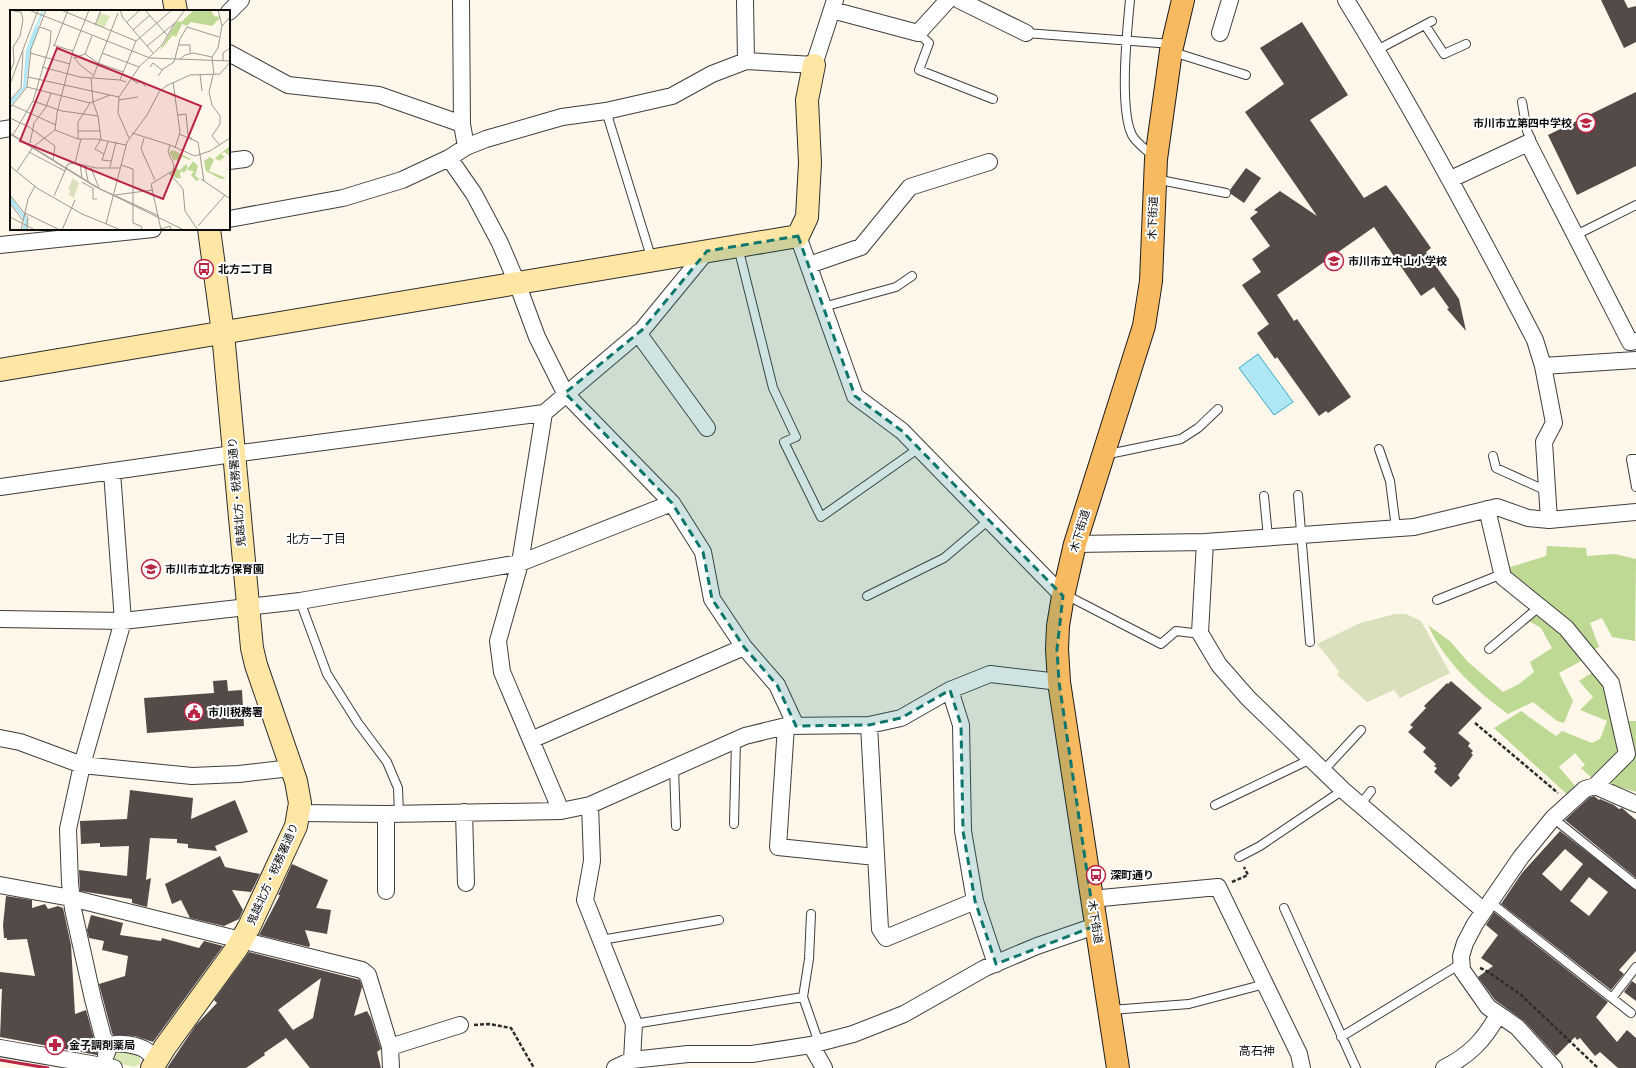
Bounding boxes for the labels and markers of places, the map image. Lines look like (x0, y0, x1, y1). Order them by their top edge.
school or university icon: 市川市立第四中学校 (1575, 112, 1597, 134)
place label: 市川市立第四中学校 (1473, 117, 1572, 130)
school or university icon: 市川市立中山小学校 (1323, 250, 1345, 272)
place label: 市川市立中山小学校 (1348, 255, 1447, 268)
bus stop icon: 北方二丁目 (193, 258, 215, 280)
place label: 北方二丁目 (218, 263, 273, 276)
school or university icon: 市川市立北方保育園 (140, 558, 162, 580)
place label: 市川市立北方保育園 (165, 563, 264, 576)
public building icon: 市川税務署 (183, 701, 205, 723)
place label: 市川税務署 (208, 706, 263, 719)
bus stop icon: 深町通り (1085, 864, 1107, 886)
place label: 深町通り (1110, 869, 1154, 882)
pharmacy icon: 金子調剤薬局 (44, 1034, 66, 1056)
place label: 金子調剤薬局 (69, 1039, 135, 1052)

